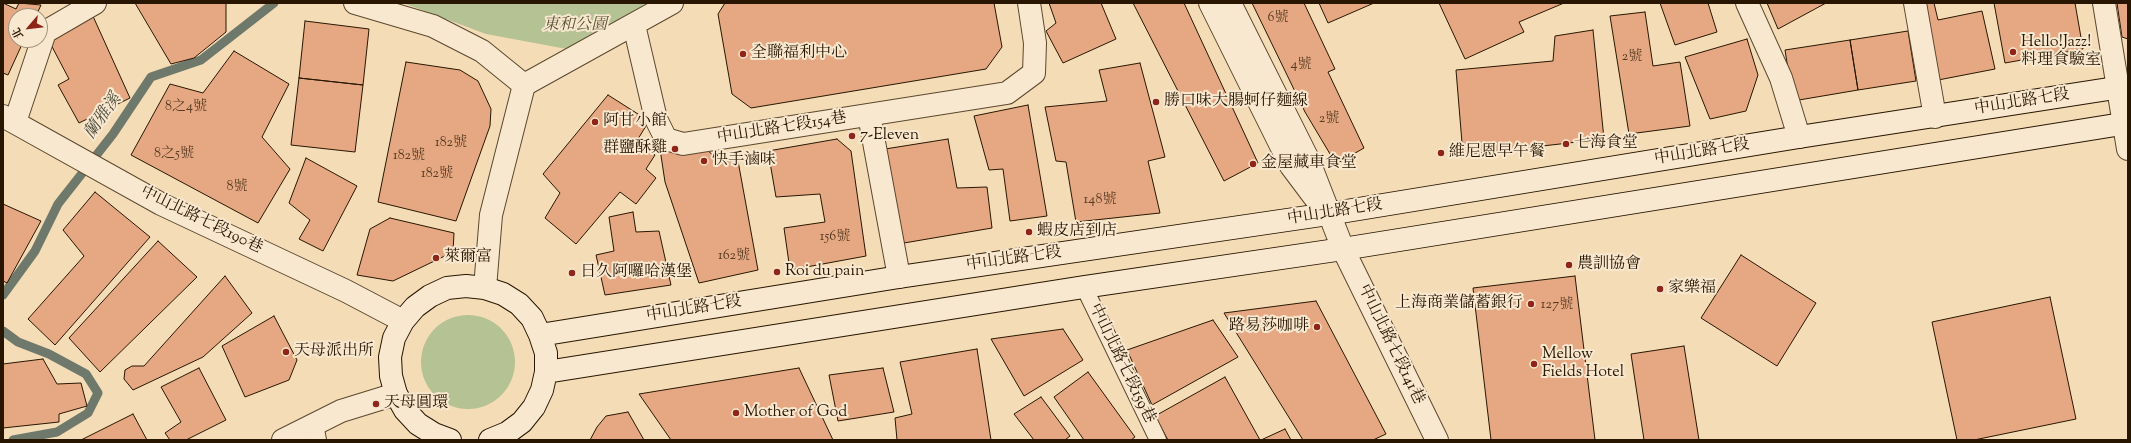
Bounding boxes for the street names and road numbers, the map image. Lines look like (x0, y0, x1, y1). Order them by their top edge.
street label: 中山北路七段 (1973, 86, 2071, 120)
street label: 中山北路七段154巷 (716, 109, 848, 149)
street label: 中山北路七段 (1653, 136, 1751, 170)
street label: 中山北路七段190巷 (137, 183, 265, 259)
street label: 中山北路七段 (1286, 196, 1384, 230)
street label: 中山北路七段 (965, 244, 1063, 276)
street label: 中山北路七段141巷 (1353, 282, 1427, 408)
street label: 中山北路七段 (645, 293, 743, 327)
street label: 中山北路七段159巷 (1084, 301, 1158, 427)

